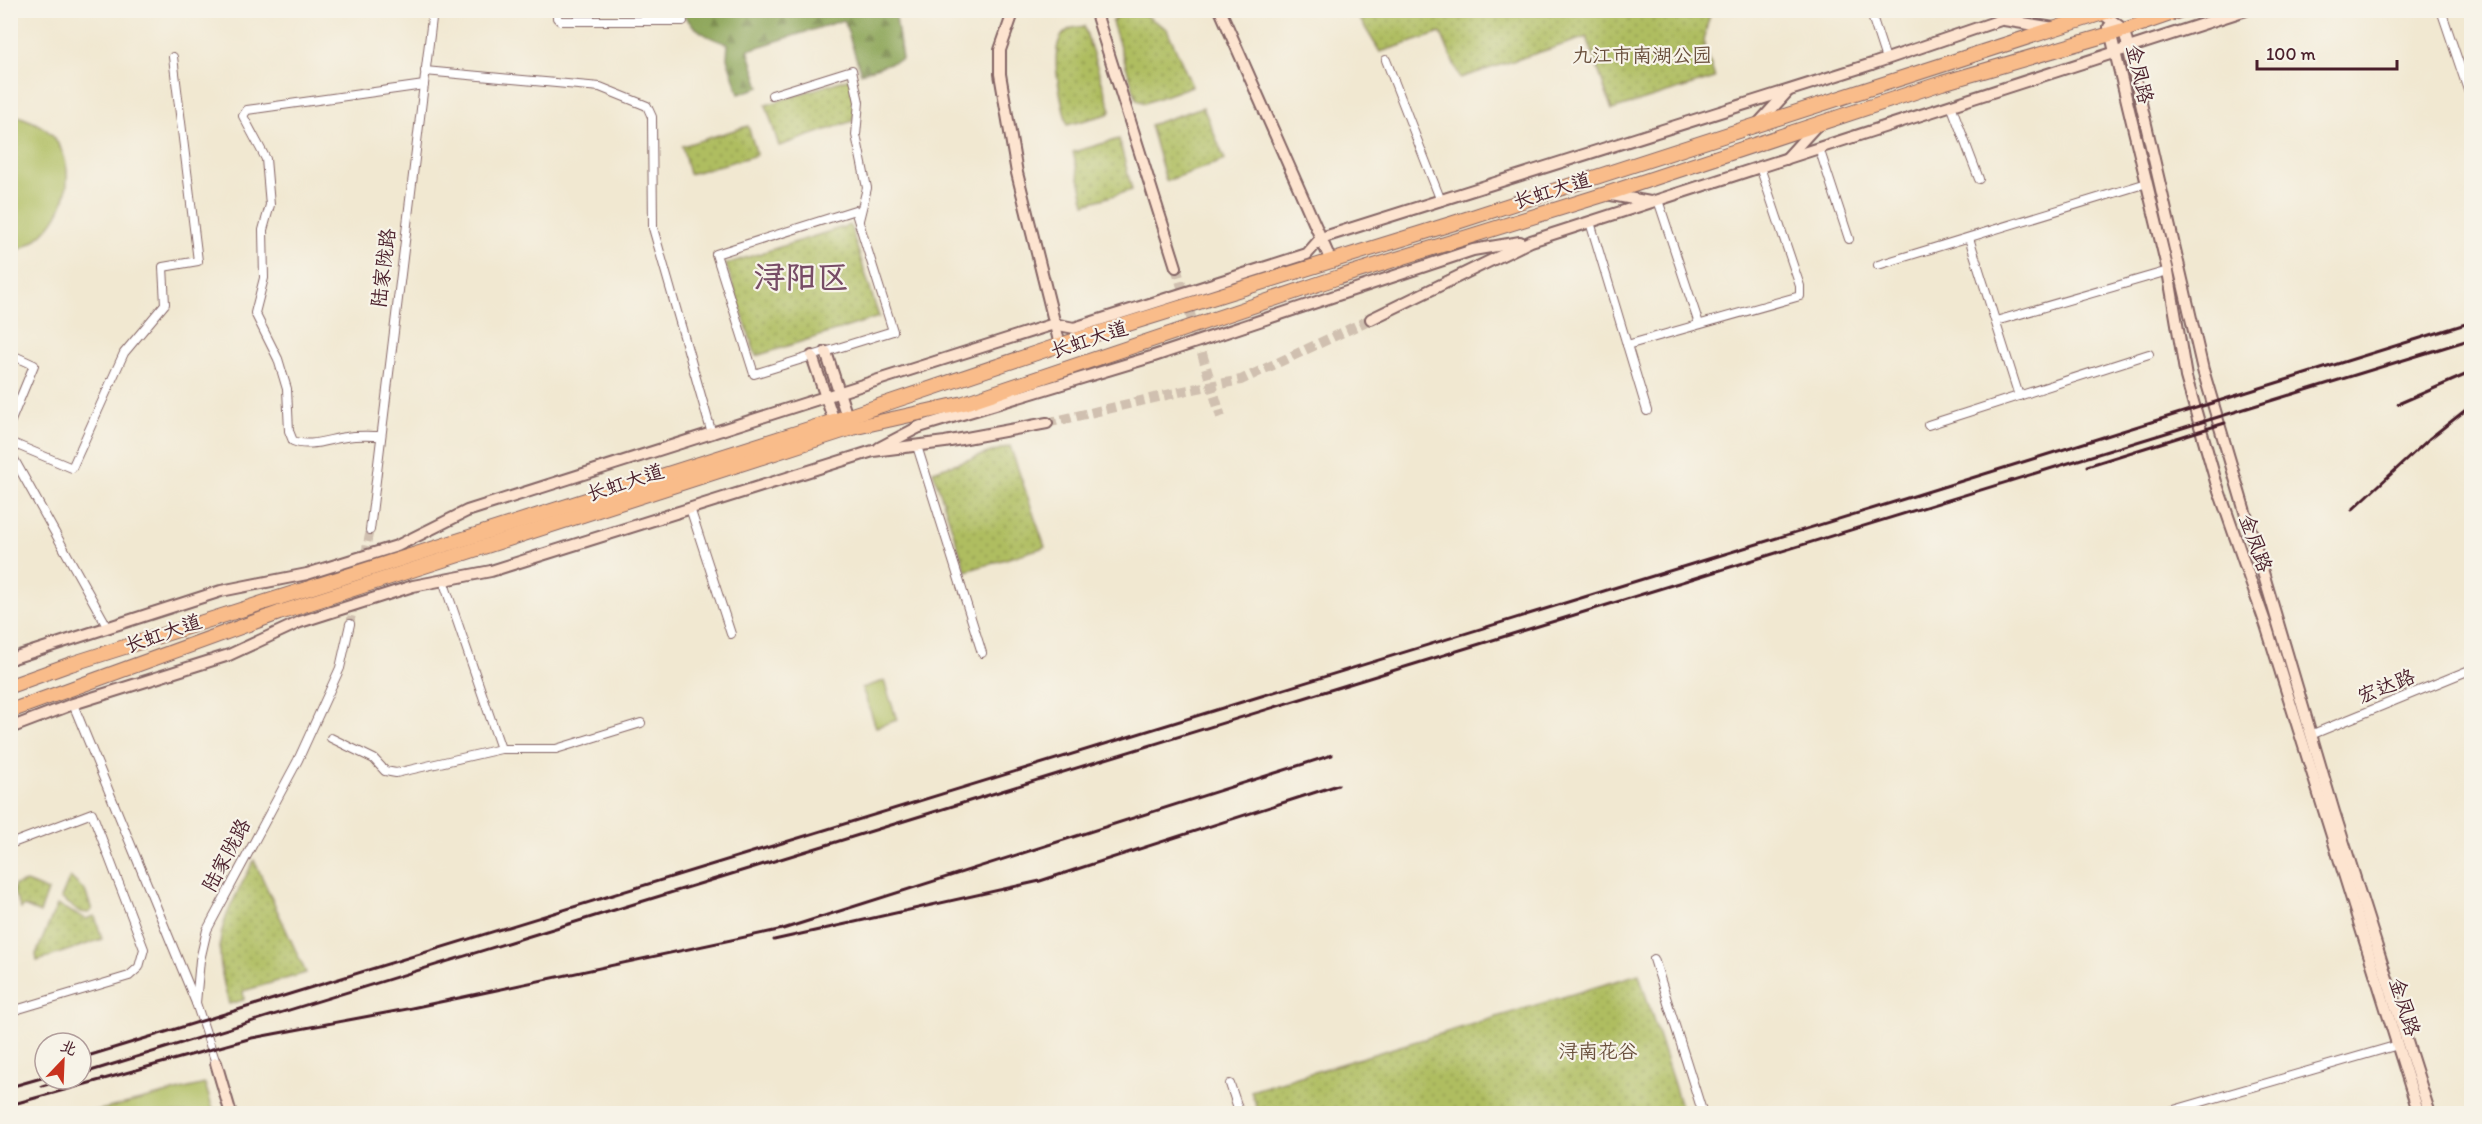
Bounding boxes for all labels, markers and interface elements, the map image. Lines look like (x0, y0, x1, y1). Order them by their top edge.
scale bar (2257, 33, 2396, 71)
street label: 金凤路 (2122, 42, 2159, 107)
park label: 九江市南湖公园 (1572, 43, 1712, 67)
text: 100 m (2266, 43, 2316, 65)
street label: 长虹大道 (1510, 167, 1594, 213)
street label: 陆家陇路 (366, 226, 400, 309)
district label: 浔阳区 (753, 258, 849, 296)
street label: 长虹大道 (1047, 315, 1131, 363)
street label: 长虹大道 (583, 458, 667, 506)
street label: 金凤路 (2234, 511, 2278, 576)
street label: 长虹大道 (121, 609, 205, 657)
street label: 宏达路 (2354, 663, 2419, 708)
street label: 陆家陇路 (197, 813, 256, 896)
street label: 金凤路 (2385, 975, 2426, 1040)
north arrow (33, 1031, 93, 1091)
text: 北 (58, 1036, 80, 1060)
park label: 浔南花谷 (1558, 1039, 1638, 1063)

